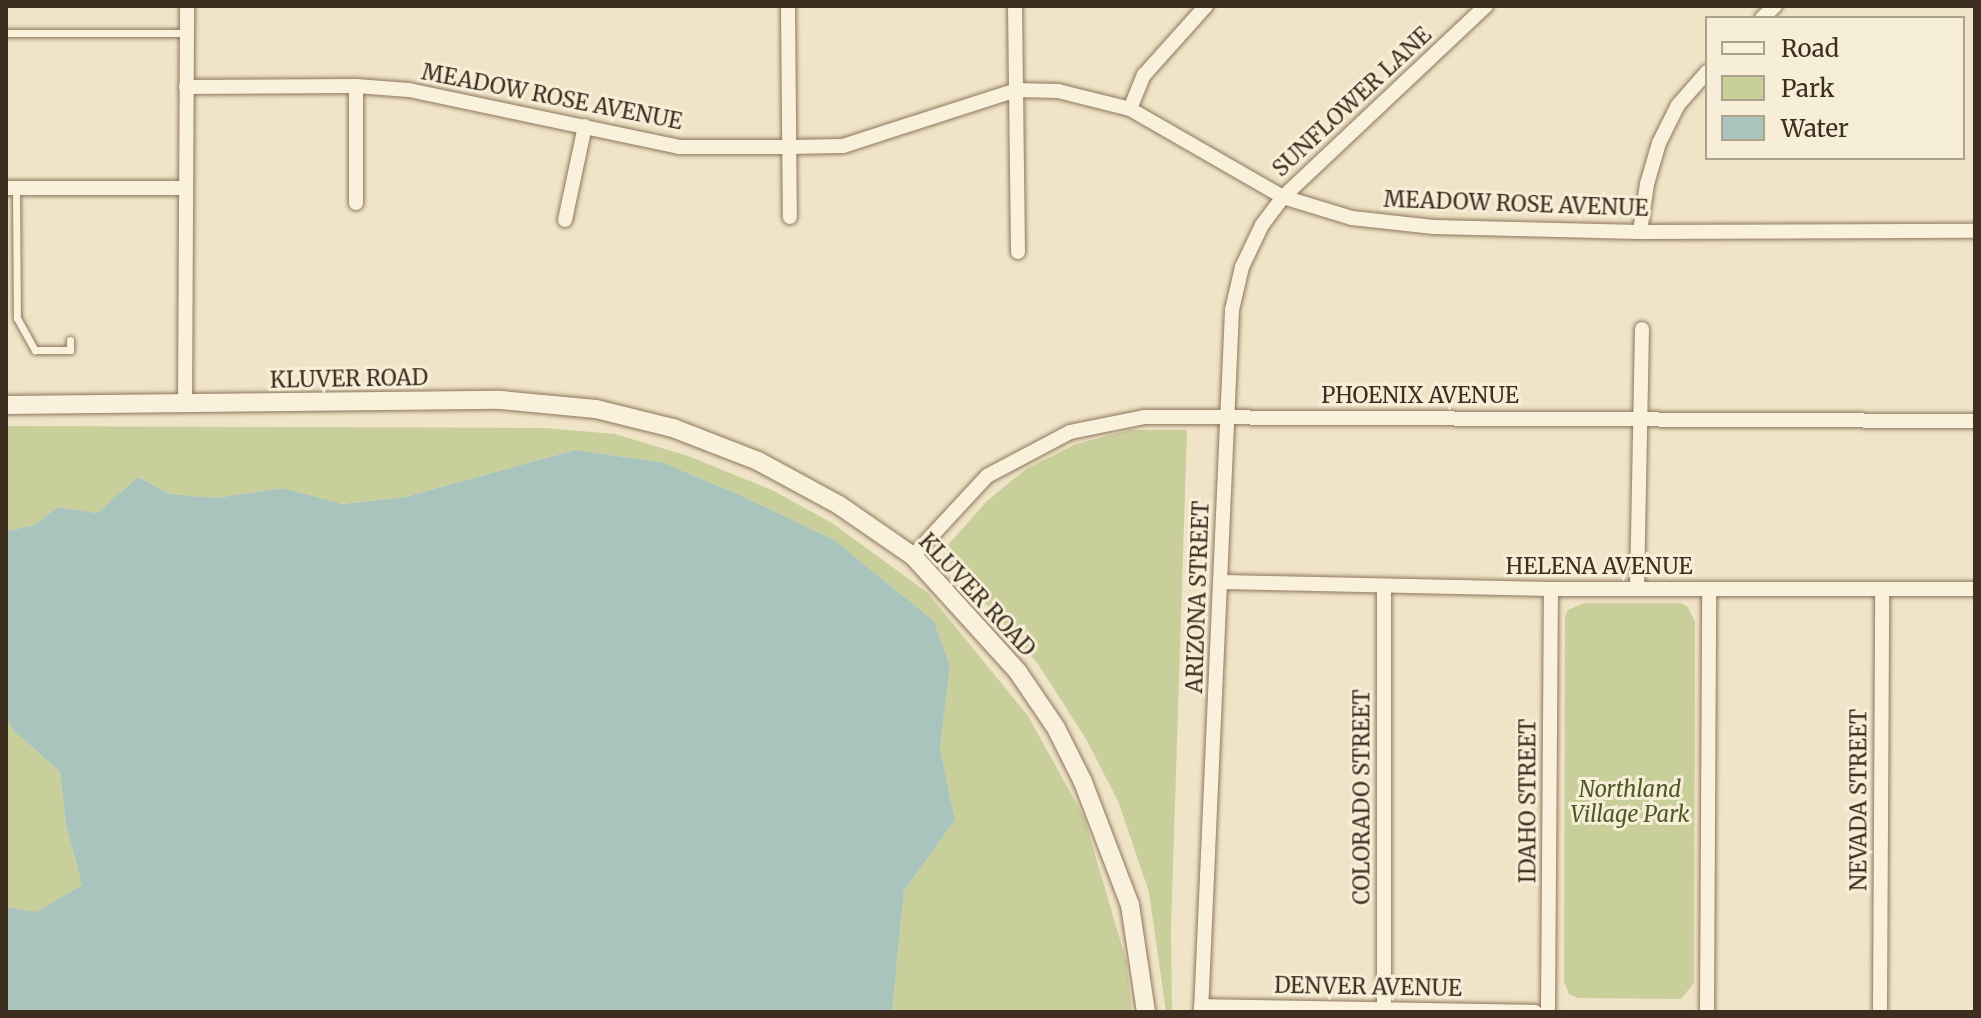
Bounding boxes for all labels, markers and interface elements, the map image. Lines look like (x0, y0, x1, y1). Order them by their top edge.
legend (1705, 16, 1965, 160)
street label: SUNFLOWER LANE (1267, 22, 1437, 182)
text: Road (1781, 33, 1839, 64)
street label: MEADOW ROSE AVENUE (419, 59, 685, 135)
text: Park (1781, 73, 1834, 104)
text: Water (1781, 113, 1849, 144)
street label: MEADOW ROSE AVENUE (1383, 186, 1649, 222)
street label: KLUVER ROAD (270, 364, 428, 394)
street label: PHOENIX AVENUE (1321, 383, 1519, 409)
street label: ARIZONA STREET (1181, 500, 1215, 694)
street label: KLUVER ROAD (913, 528, 1041, 662)
street label: HELENA AVENUE (1506, 554, 1692, 580)
street label: COLORADO STREET (1349, 689, 1375, 905)
street label: NEVADA STREET (1846, 709, 1872, 891)
street label: IDAHO STREET (1515, 719, 1541, 883)
park label: Northland Village Park (1570, 776, 1690, 828)
street label: DENVER AVENUE (1274, 972, 1462, 1002)

